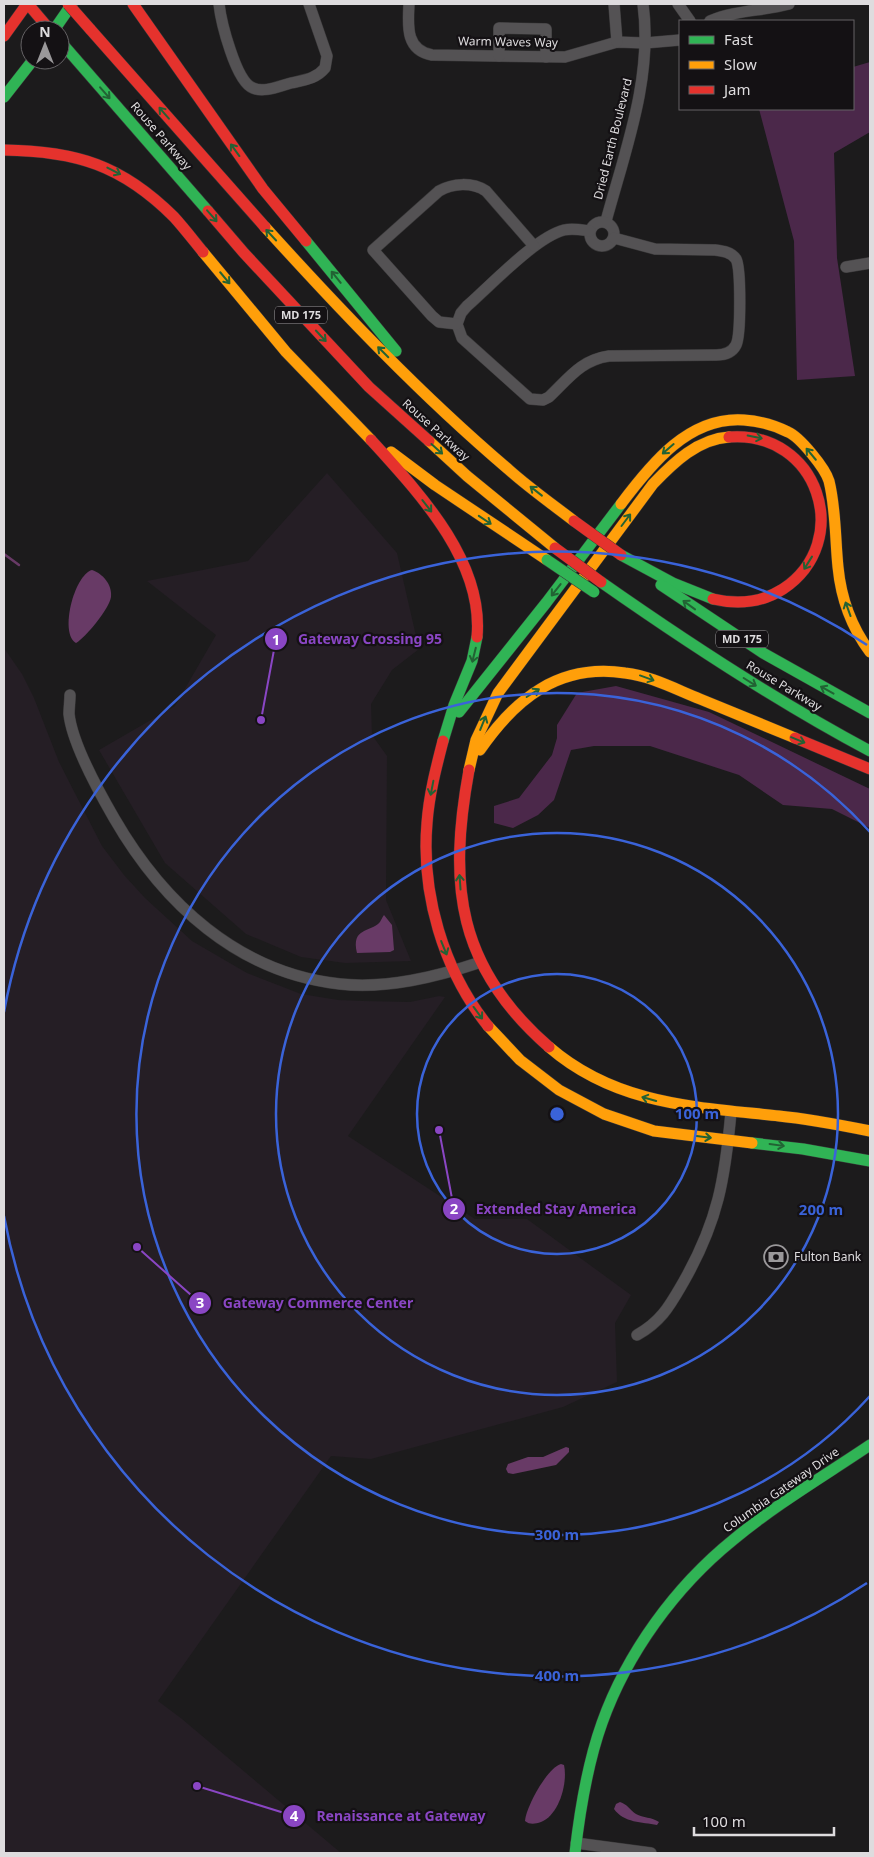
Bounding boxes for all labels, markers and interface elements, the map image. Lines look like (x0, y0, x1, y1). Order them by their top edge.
north arrow (20, 20, 70, 70)
legend (679, 20, 854, 110)
text: N (39, 22, 51, 41)
text: Fast (724, 29, 753, 49)
street label: Warm Waves Way (458, 32, 559, 51)
text: Slow (724, 54, 757, 74)
street label: Dried Earth Boulevard (589, 76, 636, 201)
text: Jam (722, 79, 751, 99)
one-way arrow (99, 86, 110, 99)
street label: Rouse Parkway (127, 98, 196, 174)
one-way arrow (158, 106, 169, 119)
one-way arrow (230, 143, 240, 157)
one-way arrow (106, 167, 121, 176)
one-way arrow (206, 209, 217, 222)
one-way arrow (265, 228, 277, 241)
one-way arrow (330, 271, 341, 284)
one-way arrow (219, 272, 230, 285)
road number: MD 175 (275, 306, 327, 324)
one-way arrow (315, 330, 327, 343)
one-way arrow (377, 346, 390, 358)
street label: Rouse Parkway (399, 395, 474, 465)
one-way arrow (746, 433, 762, 443)
one-way arrow (431, 444, 444, 455)
one-way arrow (662, 444, 675, 455)
one-way arrow (805, 448, 817, 461)
one-way arrow (530, 486, 543, 497)
one-way arrow (421, 499, 432, 512)
one-way arrow (478, 514, 492, 525)
one-way arrow (621, 514, 632, 527)
one-way arrow (803, 556, 813, 570)
one-way arrow (551, 583, 562, 596)
one-way arrow (682, 600, 696, 610)
one-way arrow (843, 602, 852, 617)
callout: Gateway Crossing 95 (263, 625, 452, 654)
text: 1 (272, 629, 280, 649)
text: Gateway Crossing 95 (298, 629, 442, 648)
road number: MD 175 (716, 630, 768, 648)
one-way arrow (469, 646, 478, 662)
street label: Rouse Parkway (743, 656, 826, 715)
one-way arrow (639, 674, 655, 683)
one-way arrow (742, 677, 756, 687)
one-way arrow (821, 684, 835, 694)
one-way arrow (525, 688, 539, 698)
one-way arrow (479, 716, 488, 731)
one-way arrow (790, 735, 805, 745)
one-way arrow (426, 780, 436, 796)
one-way arrow (455, 874, 464, 890)
one-way arrow (440, 940, 450, 955)
one-way arrow (473, 1006, 483, 1020)
one-way arrow (641, 1094, 657, 1103)
text: 100 m (675, 1103, 719, 1123)
centre of rings (548, 1105, 566, 1123)
one-way arrow (696, 1132, 712, 1142)
one-way arrow (769, 1141, 785, 1151)
callout: Extended Stay America (441, 1195, 647, 1224)
text: 2 (450, 1198, 459, 1218)
text: Extended Stay America (476, 1199, 636, 1218)
text: 200 m (799, 1199, 843, 1219)
bank icon: Fulton Bank (763, 1244, 789, 1270)
place label: Fulton Bank (794, 1248, 862, 1265)
callout: Gateway Commerce Center (188, 1289, 423, 1318)
text: 3 (196, 1292, 204, 1312)
text: Gateway Commerce Center (223, 1293, 414, 1312)
street label: Columbia Gateway Drive (719, 1443, 842, 1536)
text: 300 m (535, 1524, 579, 1544)
text: 400 m (535, 1665, 579, 1685)
callout: Renaissance at Gateway (282, 1802, 496, 1831)
scale bar (694, 1804, 834, 1836)
text: 4 (290, 1805, 299, 1825)
text: Renaissance at Gateway (316, 1806, 486, 1825)
text: 100 m (702, 1811, 746, 1831)

